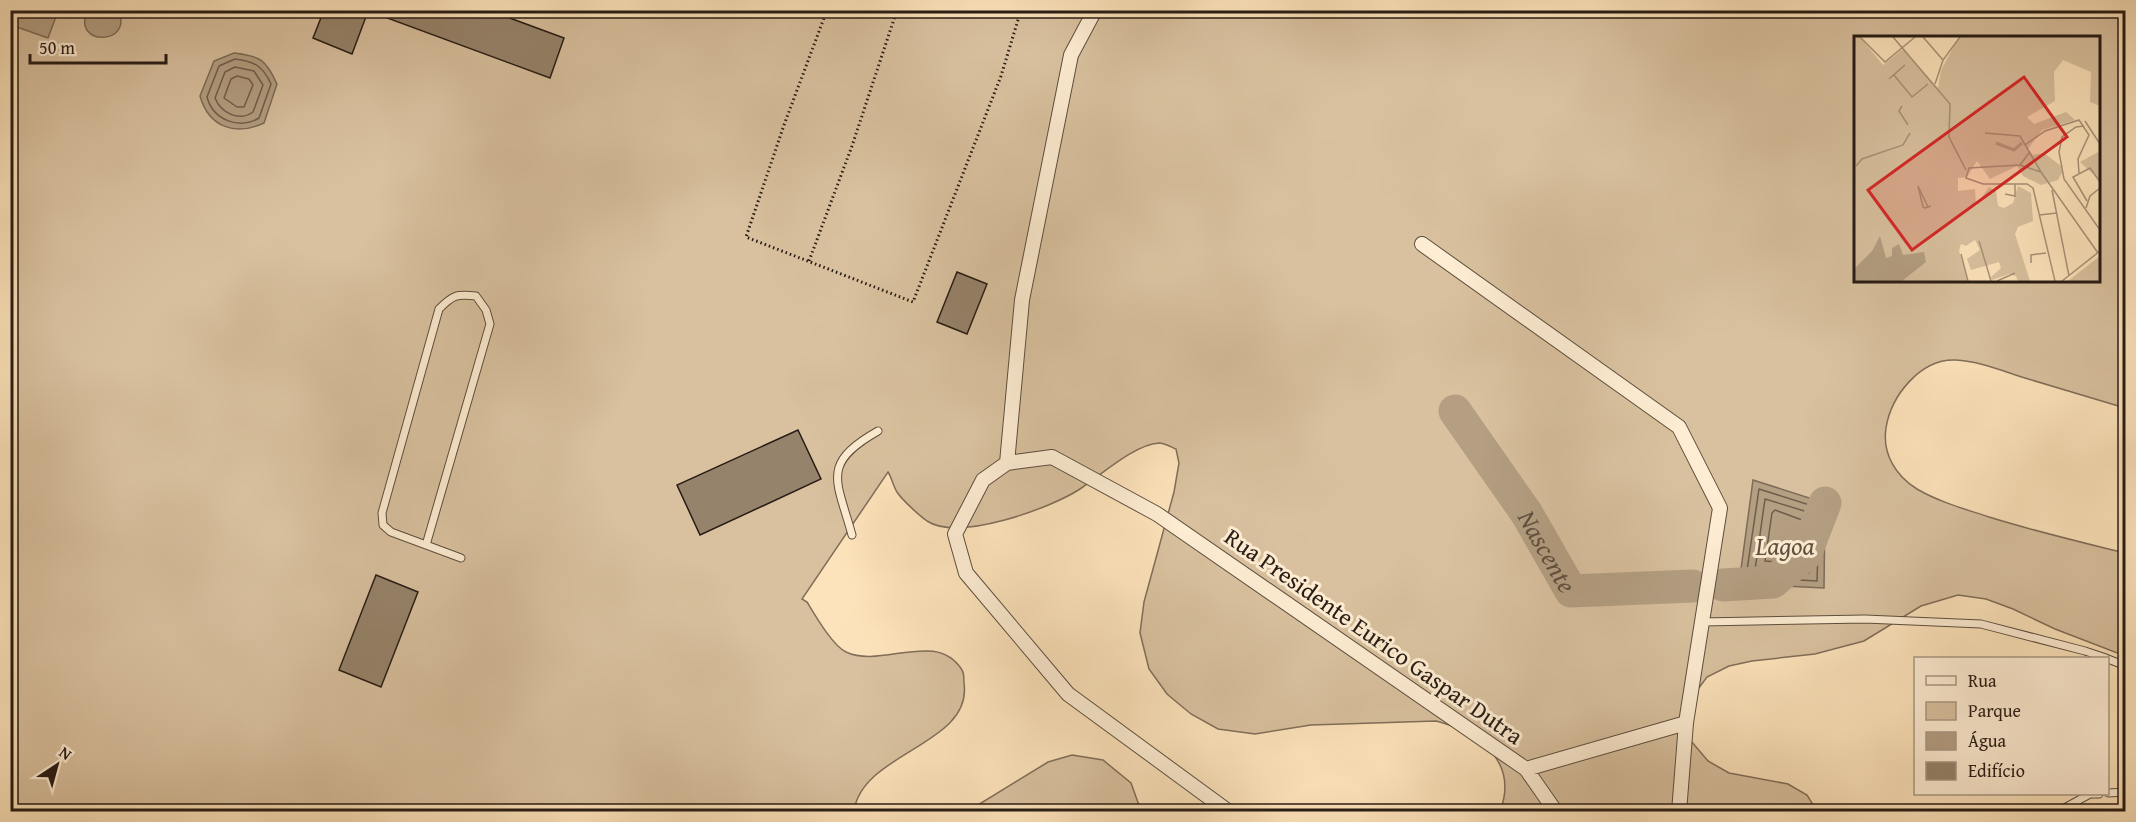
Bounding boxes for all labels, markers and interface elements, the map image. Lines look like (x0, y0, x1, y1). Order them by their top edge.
scale bar (30, 27, 166, 65)
text: 50 m (39, 34, 75, 61)
inset map (1854, 36, 2100, 282)
water label: Nascente (1508, 501, 1587, 599)
street label: Rua Presidente Eurico Gaspar Dutra (1218, 519, 1531, 753)
water label: Lagoa (1755, 526, 1814, 565)
legend (1914, 657, 2109, 795)
text: Rua (1968, 667, 1997, 694)
text: Parque (1968, 697, 2021, 724)
text: Água (1968, 727, 2007, 754)
north arrow (27, 735, 87, 795)
text: N (54, 740, 77, 766)
text: Edifício (1968, 757, 2025, 784)

